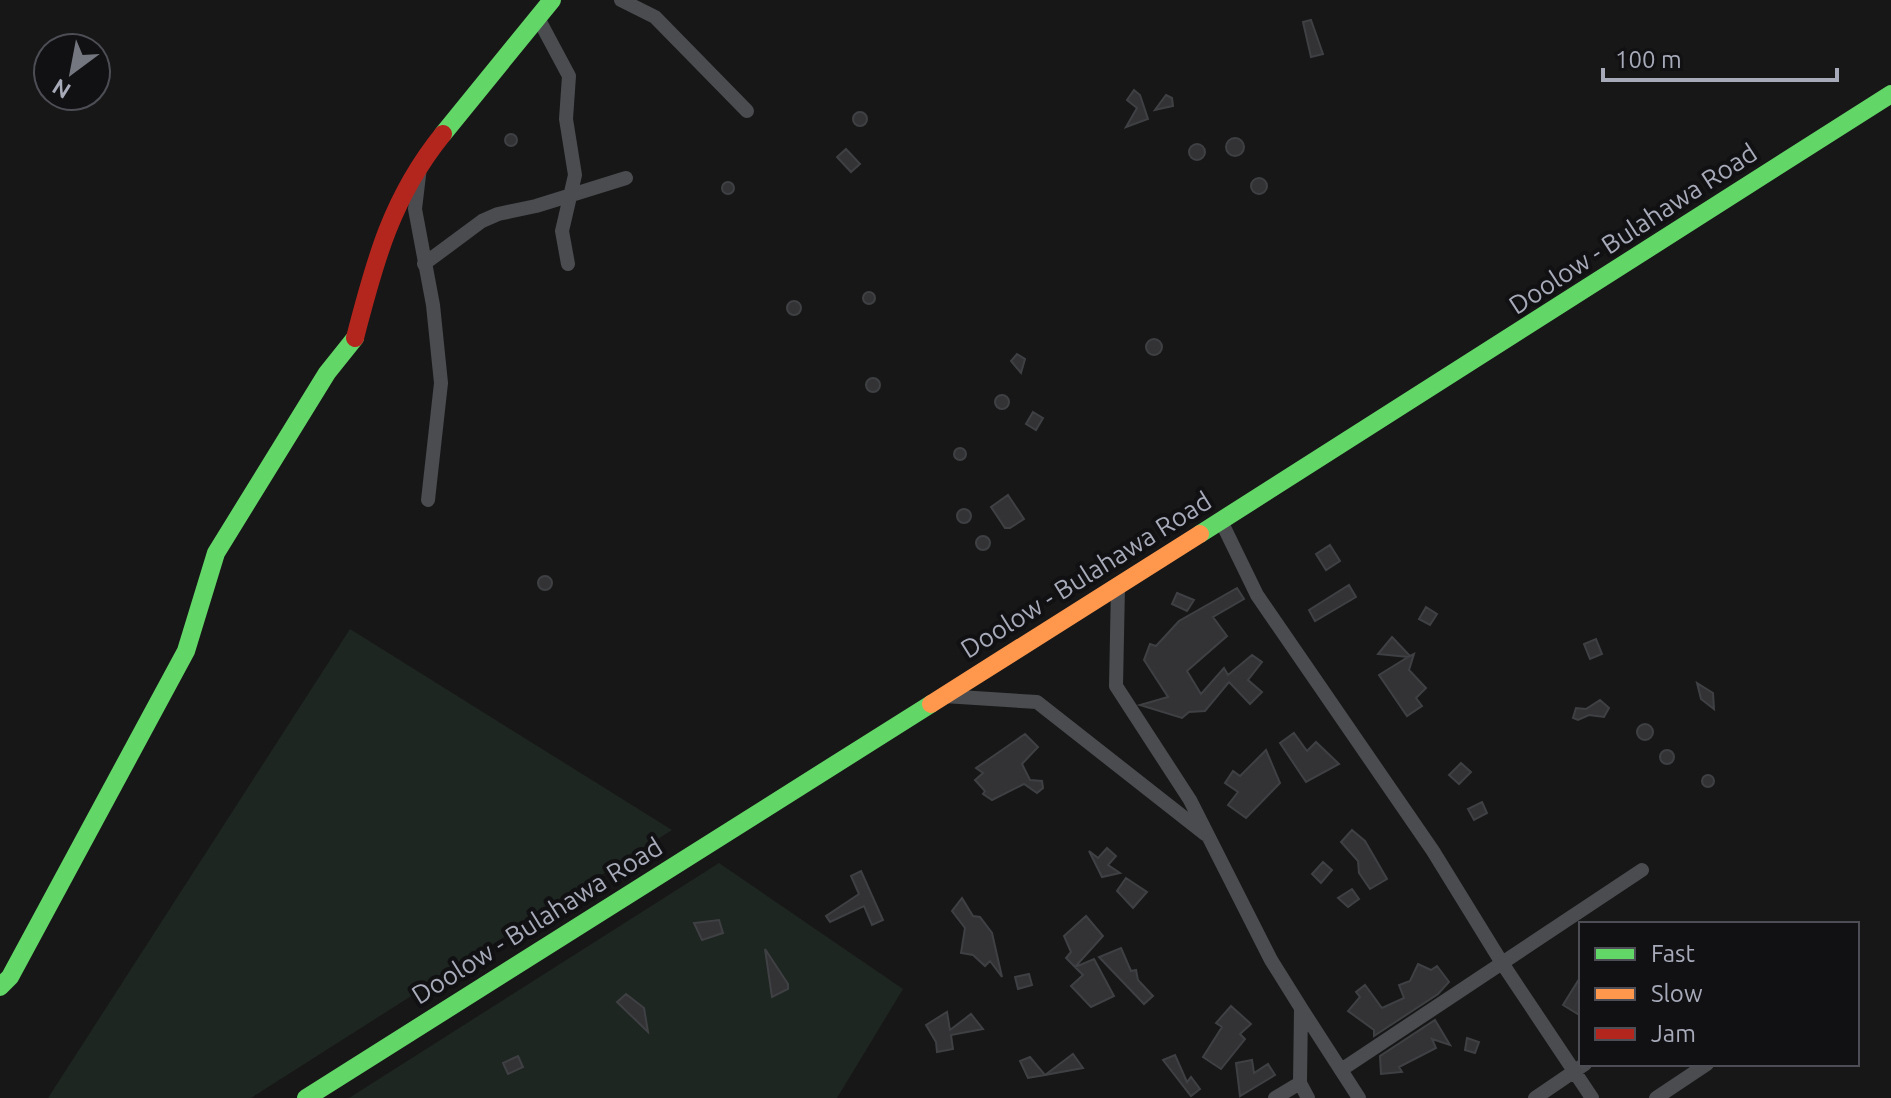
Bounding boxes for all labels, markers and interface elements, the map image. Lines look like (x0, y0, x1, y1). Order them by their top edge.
north arrow (32, 32, 112, 112)
scale bar (1603, 32, 1837, 82)
text: 100 m (1615, 46, 1682, 73)
text: N (48, 74, 75, 104)
street label: Doolow - Bulahawa Road (1503, 138, 1762, 320)
street label: Doolow - Bulahawa Road (955, 486, 1216, 664)
street label: Doolow - Bulahawa Road (406, 832, 667, 1010)
legend (1579, 922, 1859, 1066)
text: Fast (1651, 940, 1695, 967)
text: Slow (1651, 980, 1703, 1007)
text: Jam (1651, 1020, 1696, 1047)

